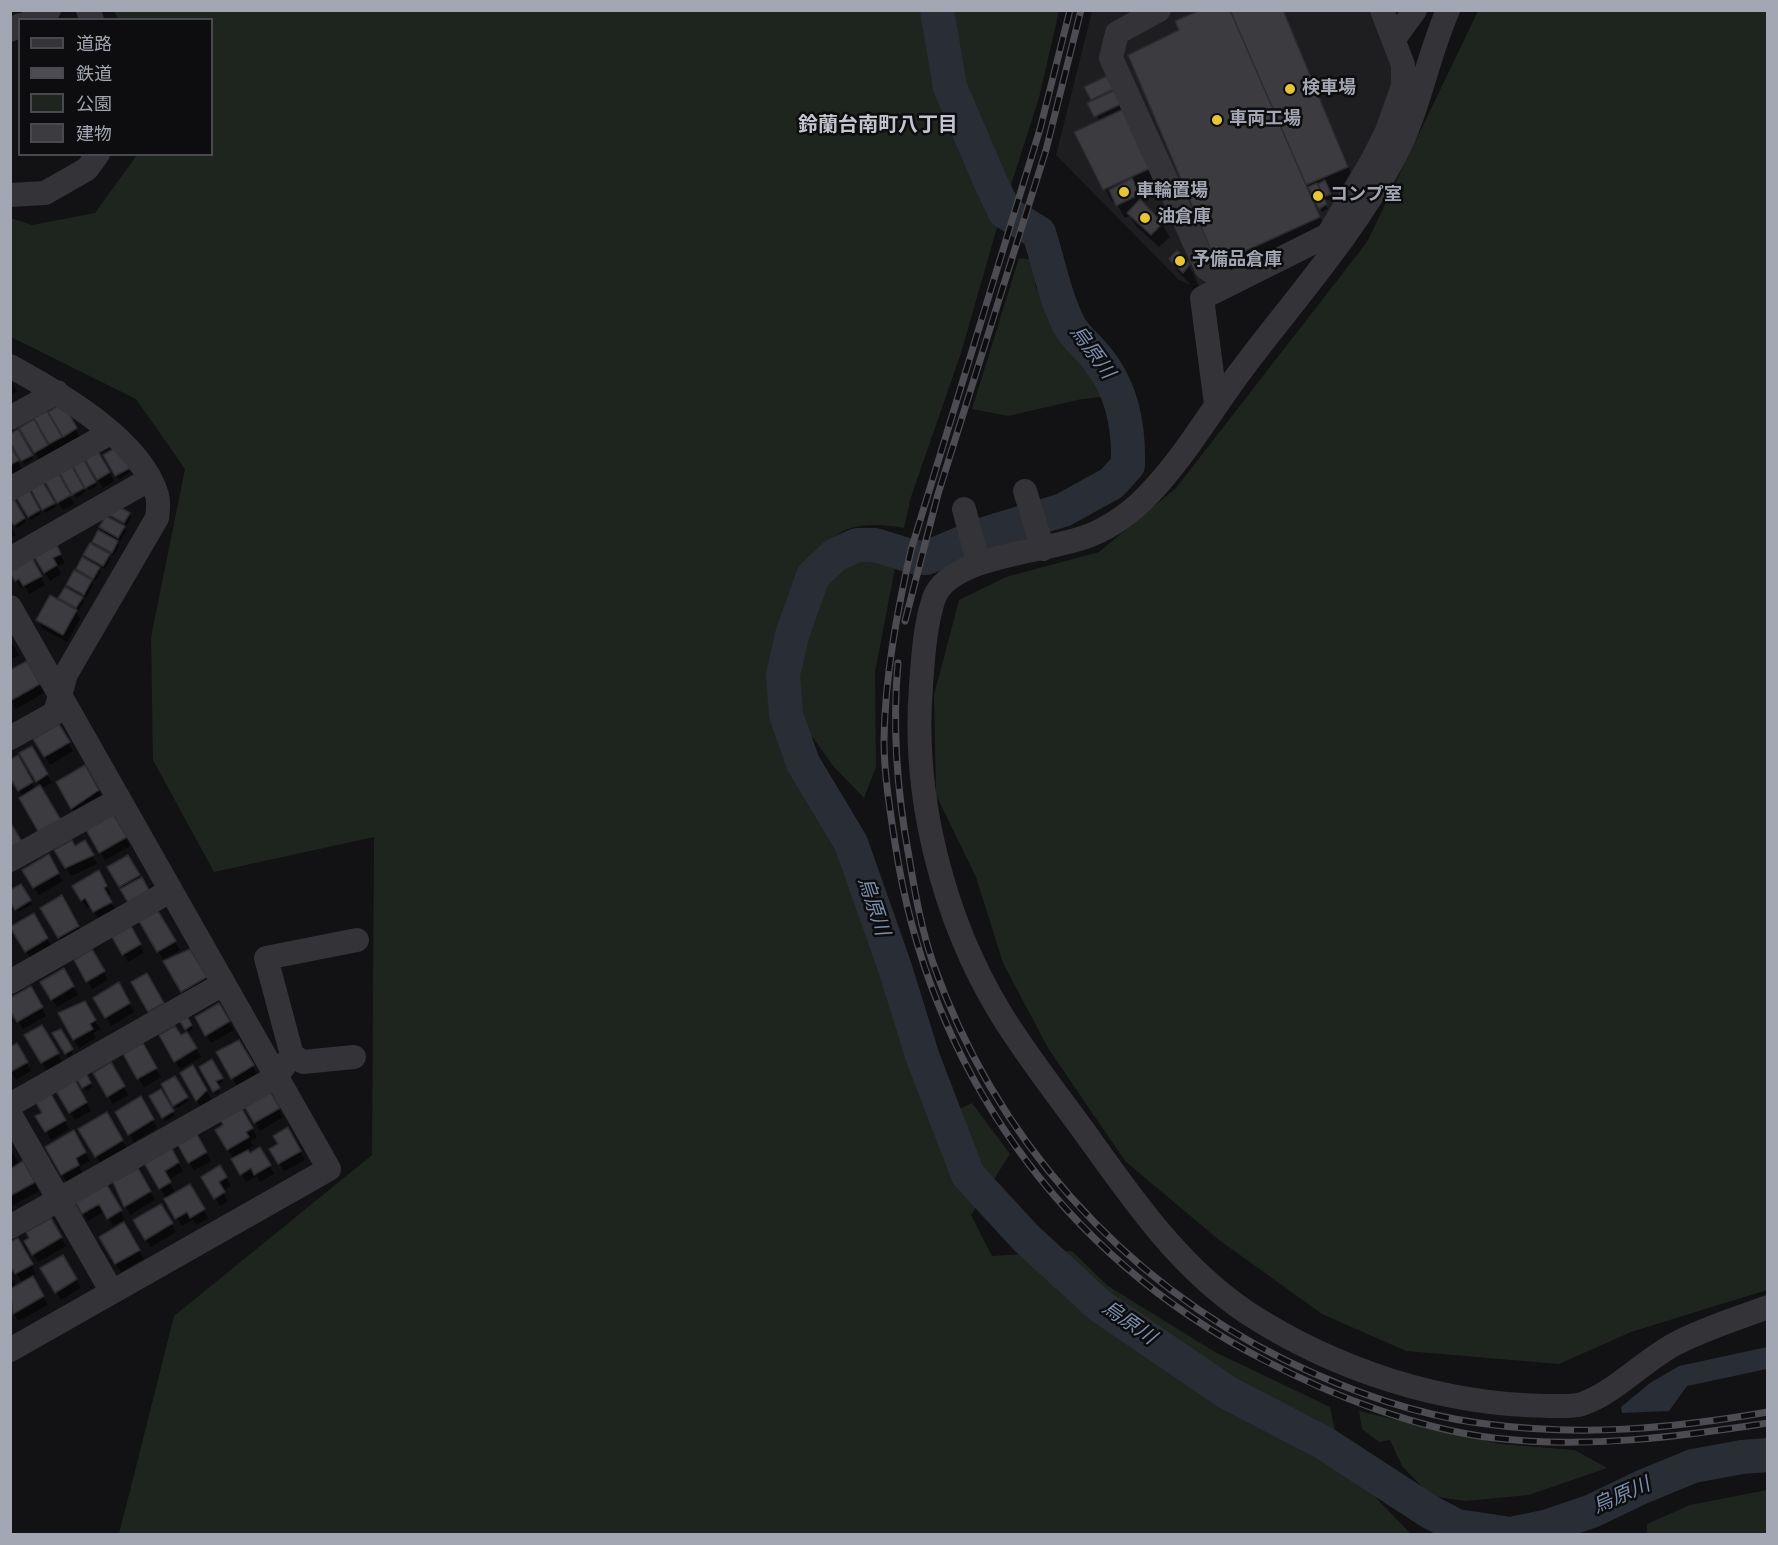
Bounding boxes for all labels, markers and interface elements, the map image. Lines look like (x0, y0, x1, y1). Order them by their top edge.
legend (18, 18, 213, 156)
text: 道路 (76, 32, 112, 57)
text: 鉄道 (76, 62, 112, 87)
place label: 検車場 (1302, 78, 1356, 100)
marker: 検車場 (1283, 82, 1297, 96)
text: 公園 (76, 92, 112, 117)
place label: 車両工場 (1229, 109, 1301, 131)
marker: 車両工場 (1210, 113, 1224, 127)
district label: 鈴蘭台南町八丁目 (798, 115, 958, 139)
text: 建物 (76, 122, 112, 147)
place label: 車輪置場 (1136, 181, 1208, 203)
marker: 車輪置場 (1117, 185, 1131, 199)
place label: コンプ室 (1330, 185, 1402, 207)
marker: コンプ室 (1311, 189, 1325, 203)
place label: 油倉庫 (1157, 207, 1211, 229)
marker: 油倉庫 (1138, 211, 1152, 225)
place label: 予備品倉庫 (1192, 250, 1282, 272)
marker: 予備品倉庫 (1173, 254, 1187, 268)
water label: 烏原川 (1064, 322, 1118, 384)
water label: 烏原川 (851, 875, 893, 939)
water label: 烏原川 (1097, 1297, 1159, 1351)
water label: 烏原川 (1590, 1474, 1654, 1520)

